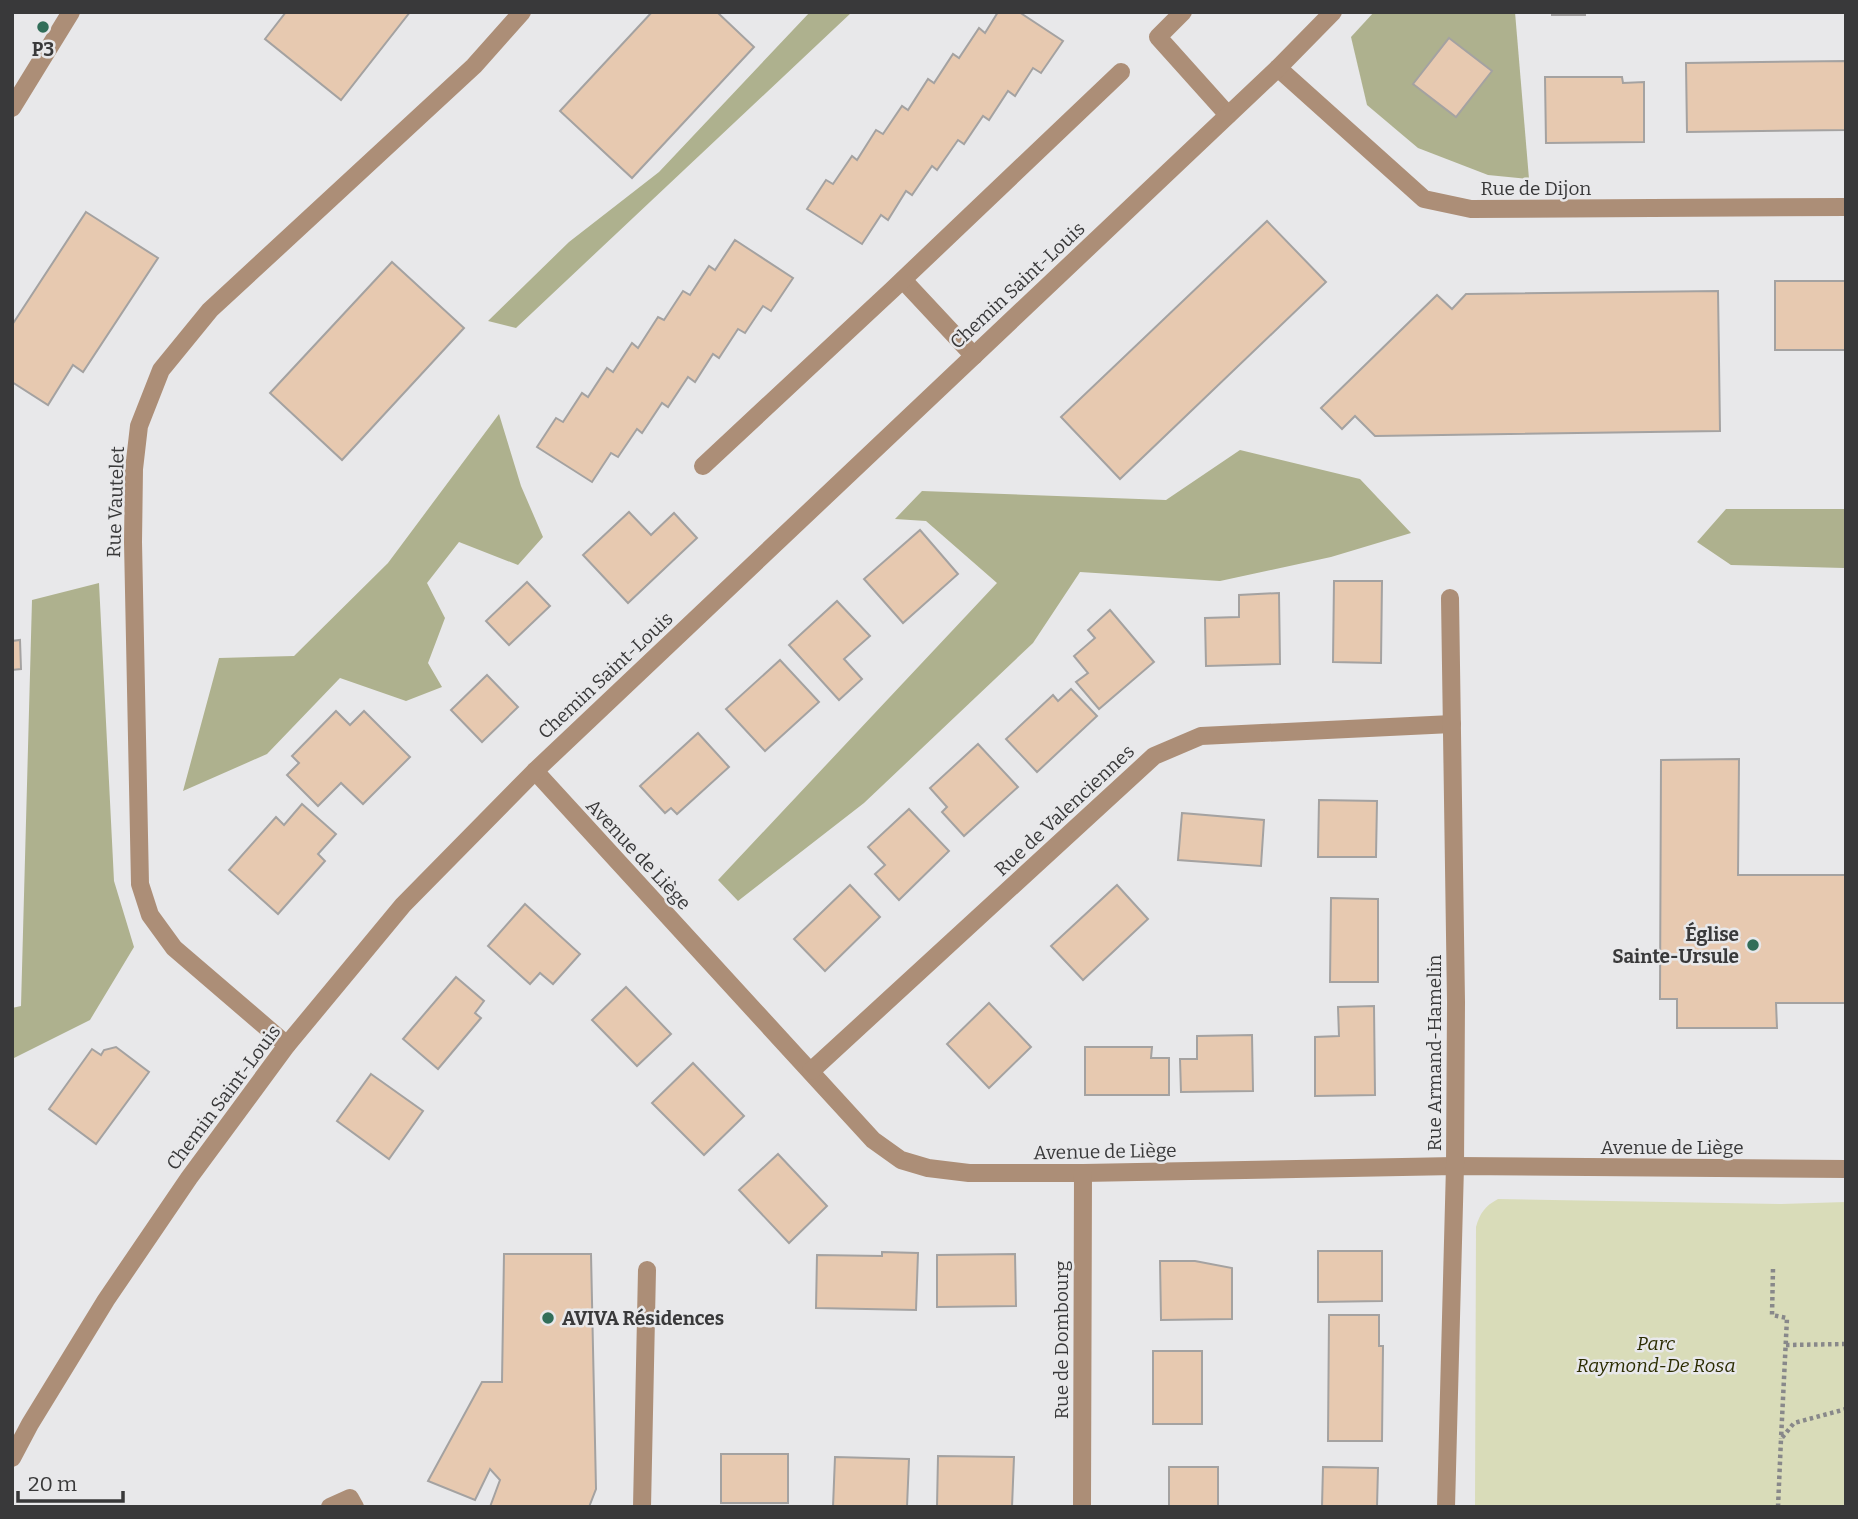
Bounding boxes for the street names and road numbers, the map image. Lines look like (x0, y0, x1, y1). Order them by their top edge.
street label: Rue de Dijon (1481, 177, 1591, 200)
street label: Chemin Saint-Louis (945, 217, 1089, 354)
street label: Rue Vautelet (102, 446, 129, 558)
street label: Chemin Saint-Louis (533, 607, 677, 744)
street label: Rue de Valenciennes (990, 740, 1139, 881)
street label: Avenue de Liège (581, 794, 696, 915)
street label: Rue Armand-Hamelin (1423, 955, 1446, 1151)
street label: Chemin Saint-Louis (161, 1020, 286, 1174)
street label: Avenue de Liège (1600, 1136, 1744, 1159)
street label: Avenue de Liège (1033, 1139, 1177, 1164)
street label: Rue de Dombourg (1050, 1260, 1073, 1419)

